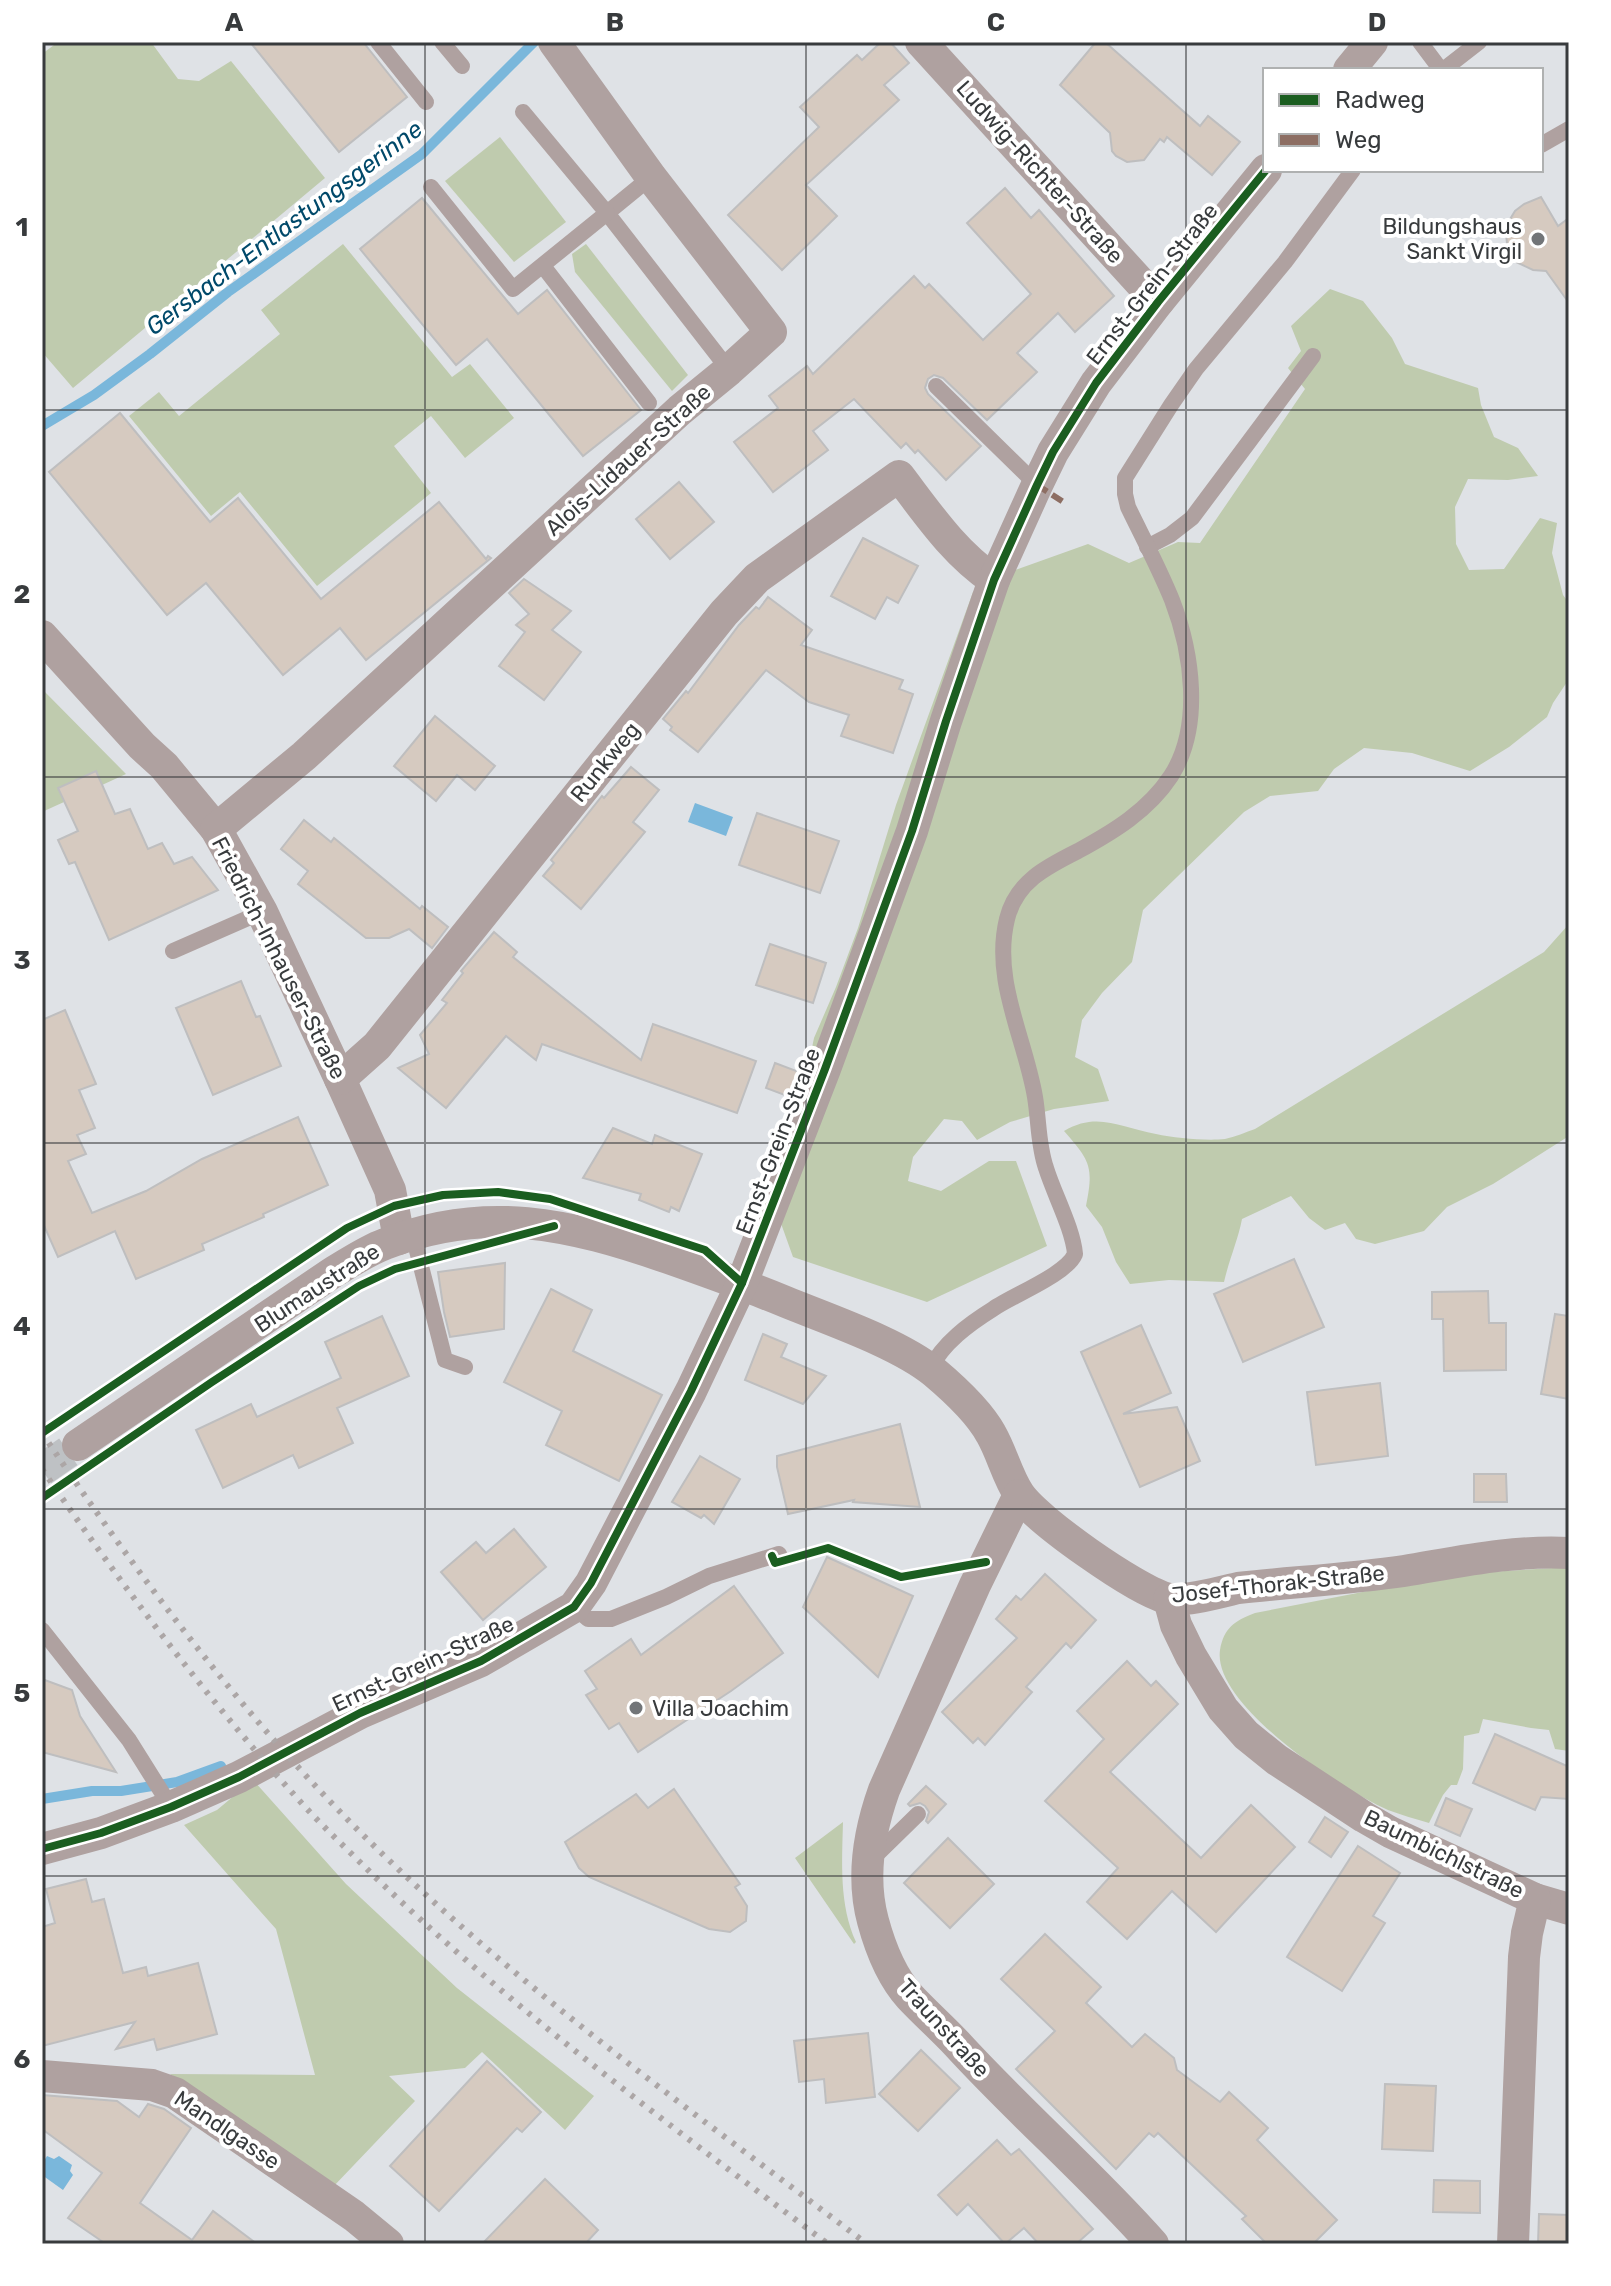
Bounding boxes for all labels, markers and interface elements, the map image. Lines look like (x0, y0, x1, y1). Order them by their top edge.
text: A (225, 7, 244, 38)
text: B (606, 7, 624, 38)
text: C (987, 7, 1005, 38)
text: D (1368, 7, 1386, 38)
legend (1263, 68, 1543, 172)
street label: Ludwig-Richter-Straße (951, 75, 1129, 269)
text: Radweg (1335, 86, 1425, 114)
water label: Gersbach-Entlastungsgerinne (140, 115, 428, 341)
text: Weg (1335, 126, 1382, 154)
street label: Ernst-Grein-Straße (1081, 198, 1223, 370)
text: 1 (16, 212, 28, 243)
place label: Bildungshaus Sankt Virgil (1383, 213, 1522, 265)
marker: Bildungshaus Sankt Virgil (1529, 230, 1547, 248)
street label: Alois-Lidauer-Straße (540, 378, 716, 542)
text: 2 (14, 579, 30, 610)
street label: Runkweg (565, 717, 645, 807)
street label: Friedrich-Inhauser-Straße (206, 832, 352, 1084)
text: 3 (13, 945, 31, 976)
street label: Ernst-Grein-Straße (730, 1044, 826, 1238)
street label: Blumaustraße (249, 1238, 385, 1338)
text: 4 (13, 1311, 31, 1342)
street label: Josef-Thorak-Straße (1170, 1559, 1386, 1609)
street label: Ernst-Grein-Straße (328, 1610, 518, 1718)
text: 5 (14, 1678, 30, 1709)
place label: Villa Joachim (652, 1695, 789, 1722)
marker: Villa Joachim (627, 1699, 645, 1717)
street label: Baumbichlstraße (1360, 1804, 1528, 1904)
street label: Traunstraße (893, 1973, 995, 2083)
text: 6 (14, 2044, 31, 2075)
street label: Mandlgasse (169, 2085, 285, 2175)

